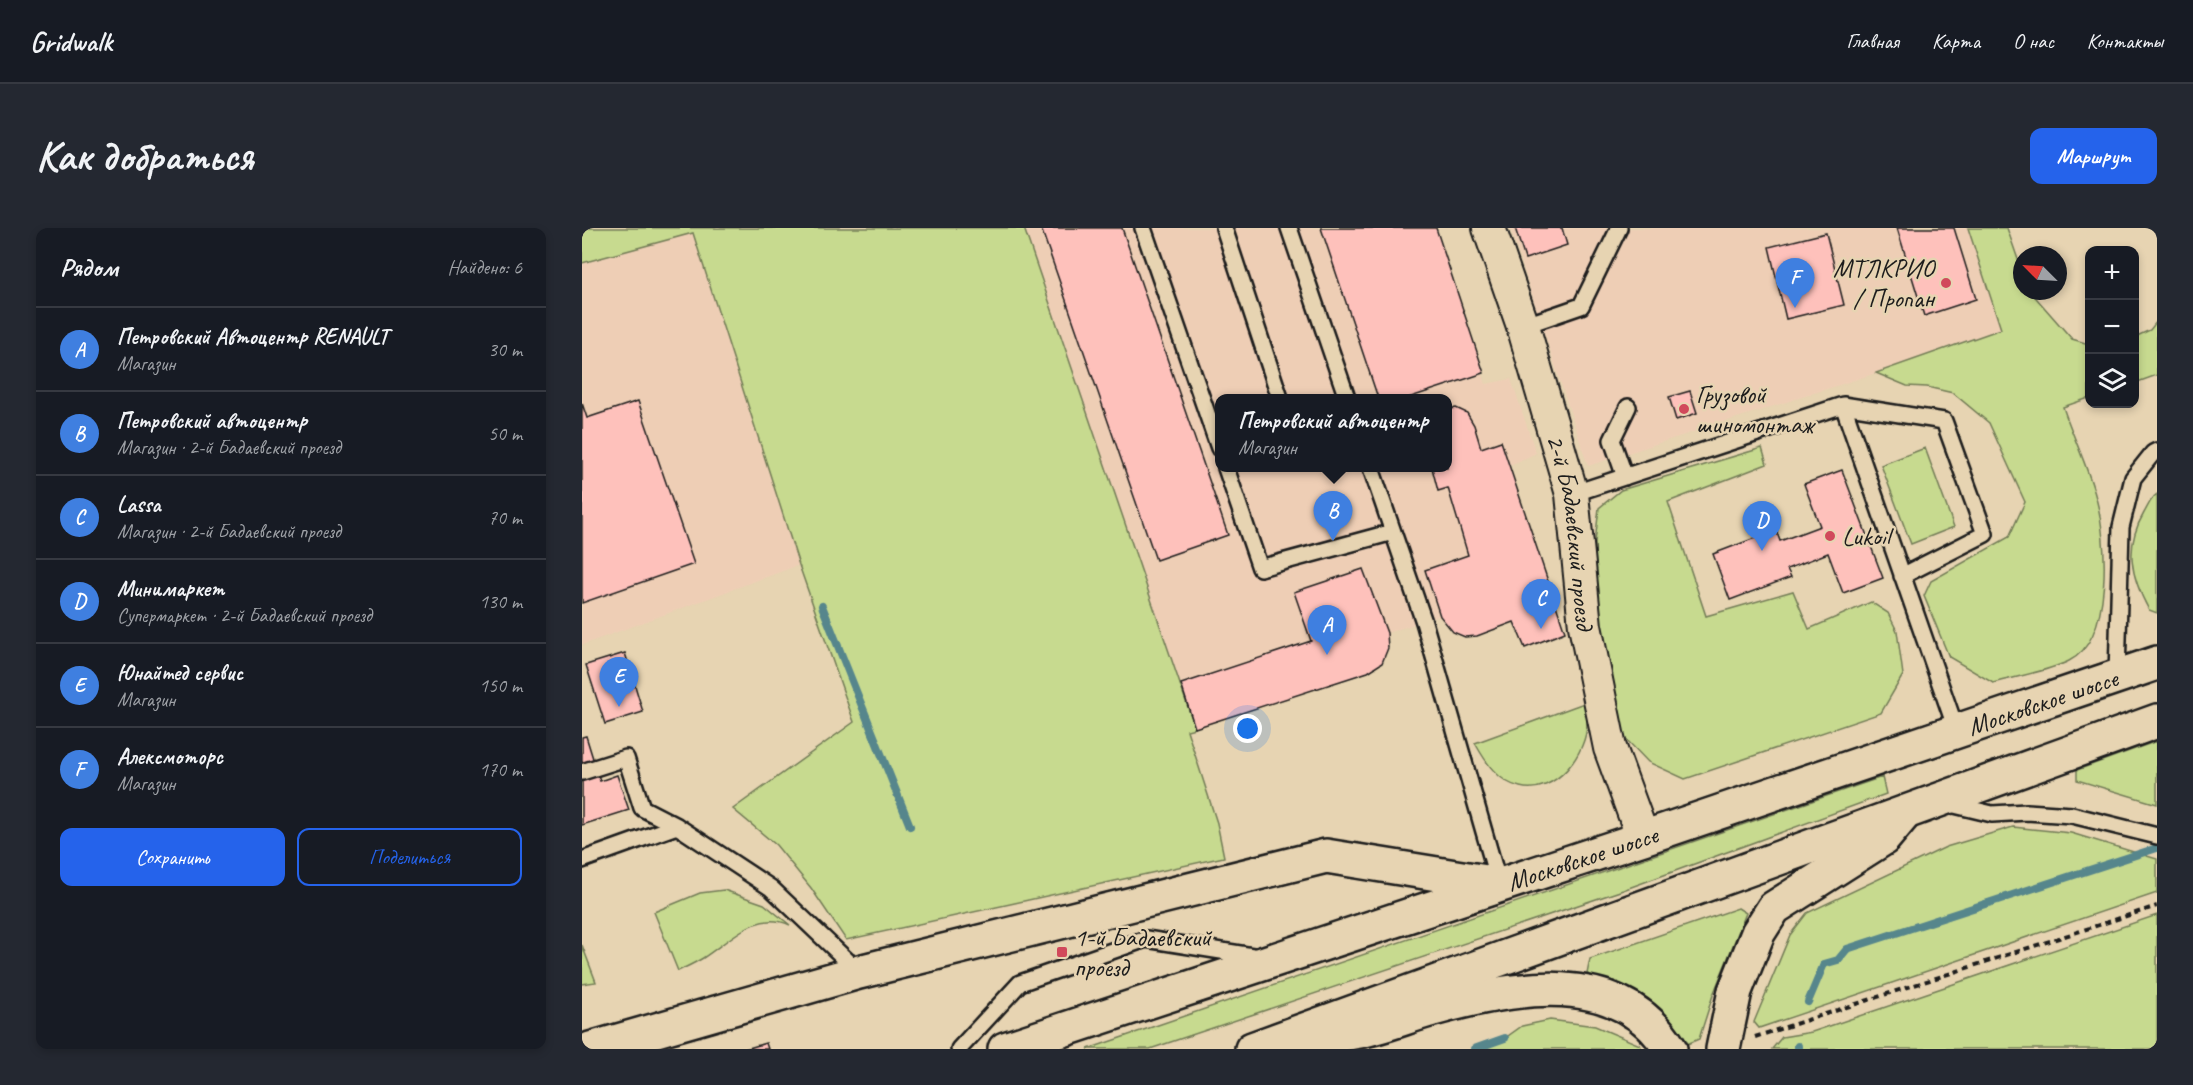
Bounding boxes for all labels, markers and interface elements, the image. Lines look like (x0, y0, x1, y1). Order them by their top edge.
text: Gridwalk (30, 24, 112, 59)
text: Главная (1846, 28, 1899, 54)
text: Карта (1932, 28, 1980, 54)
text: О нас (2013, 28, 2054, 54)
text: Контакты (2087, 28, 2163, 54)
button: Маршрут (2030, 128, 2157, 184)
text: Как добраться (36, 130, 253, 183)
north arrow (2013, 246, 2067, 300)
map controls (2085, 246, 2139, 408)
button: + (2085, 246, 2139, 300)
text: Рядом (60, 251, 118, 284)
place label: МТЛКРИО / Пропан (1833, 252, 1937, 315)
text: Найдено: 6 (447, 255, 522, 280)
pin: F (1776, 259, 1814, 308)
marker: МТЛКРИО / Пропан (1939, 276, 1953, 290)
button: − (2085, 300, 2139, 354)
text: Петровский Автоцентр RENAULT (117, 323, 388, 351)
text: A (74, 337, 85, 362)
text: 30 m (488, 337, 522, 362)
text: Магазин (117, 351, 175, 376)
button: layers (2085, 354, 2139, 408)
place label: Грузовой шиномонтаж (1696, 378, 1816, 441)
popup (1215, 394, 1452, 472)
marker: Грузовой шиномонтаж (1677, 402, 1691, 416)
text: Петровский автоцентр (117, 407, 307, 435)
text: Петровский автоцентр (1238, 407, 1429, 435)
text: B (74, 421, 85, 446)
text: 50 m (488, 421, 522, 446)
street label: 2-й Бадаевский проезд (1538, 430, 1602, 634)
text: Магазин · 2-й Бадаевский проезд (117, 435, 341, 460)
text: Магазин (1238, 435, 1297, 460)
text: Lassa (117, 491, 161, 519)
pin: B (1314, 492, 1353, 541)
pin: D (1742, 502, 1782, 551)
text: C (75, 505, 84, 530)
text: 70 m (488, 505, 522, 530)
text: Магазин · 2-й Бадаевский проезд (117, 519, 341, 544)
place label: Lukoil (1842, 520, 1894, 553)
marker: Lukoil (1823, 529, 1837, 543)
text: Минимаркет (117, 575, 224, 603)
pin: C (1522, 580, 1560, 629)
text: D (74, 589, 85, 614)
text: 130 m (479, 589, 522, 614)
text: Супермаркет · 2-й Бадаевский проезд (117, 603, 372, 628)
pin: A (1308, 606, 1346, 655)
pin: E (600, 658, 639, 707)
text: Юнайтед сервис (117, 659, 243, 687)
street label: Московское шоссе (1963, 661, 2124, 743)
text: E (74, 673, 85, 698)
text: 150 m (479, 673, 522, 698)
text: Магазин (117, 687, 175, 712)
your location (1233, 714, 1262, 743)
text: Алексмоторс (117, 743, 223, 771)
text: F (75, 757, 84, 782)
text: 170 m (479, 757, 522, 782)
text: Магазин (117, 771, 175, 796)
street label: Московское шоссе (1503, 818, 1664, 899)
button: Сохранить (60, 828, 285, 886)
button: Поделиться (297, 828, 522, 886)
place label: 1-й Бадаевский проезд (1074, 921, 1213, 984)
marker: 1-й Бадаевский проезд (1055, 945, 1069, 959)

